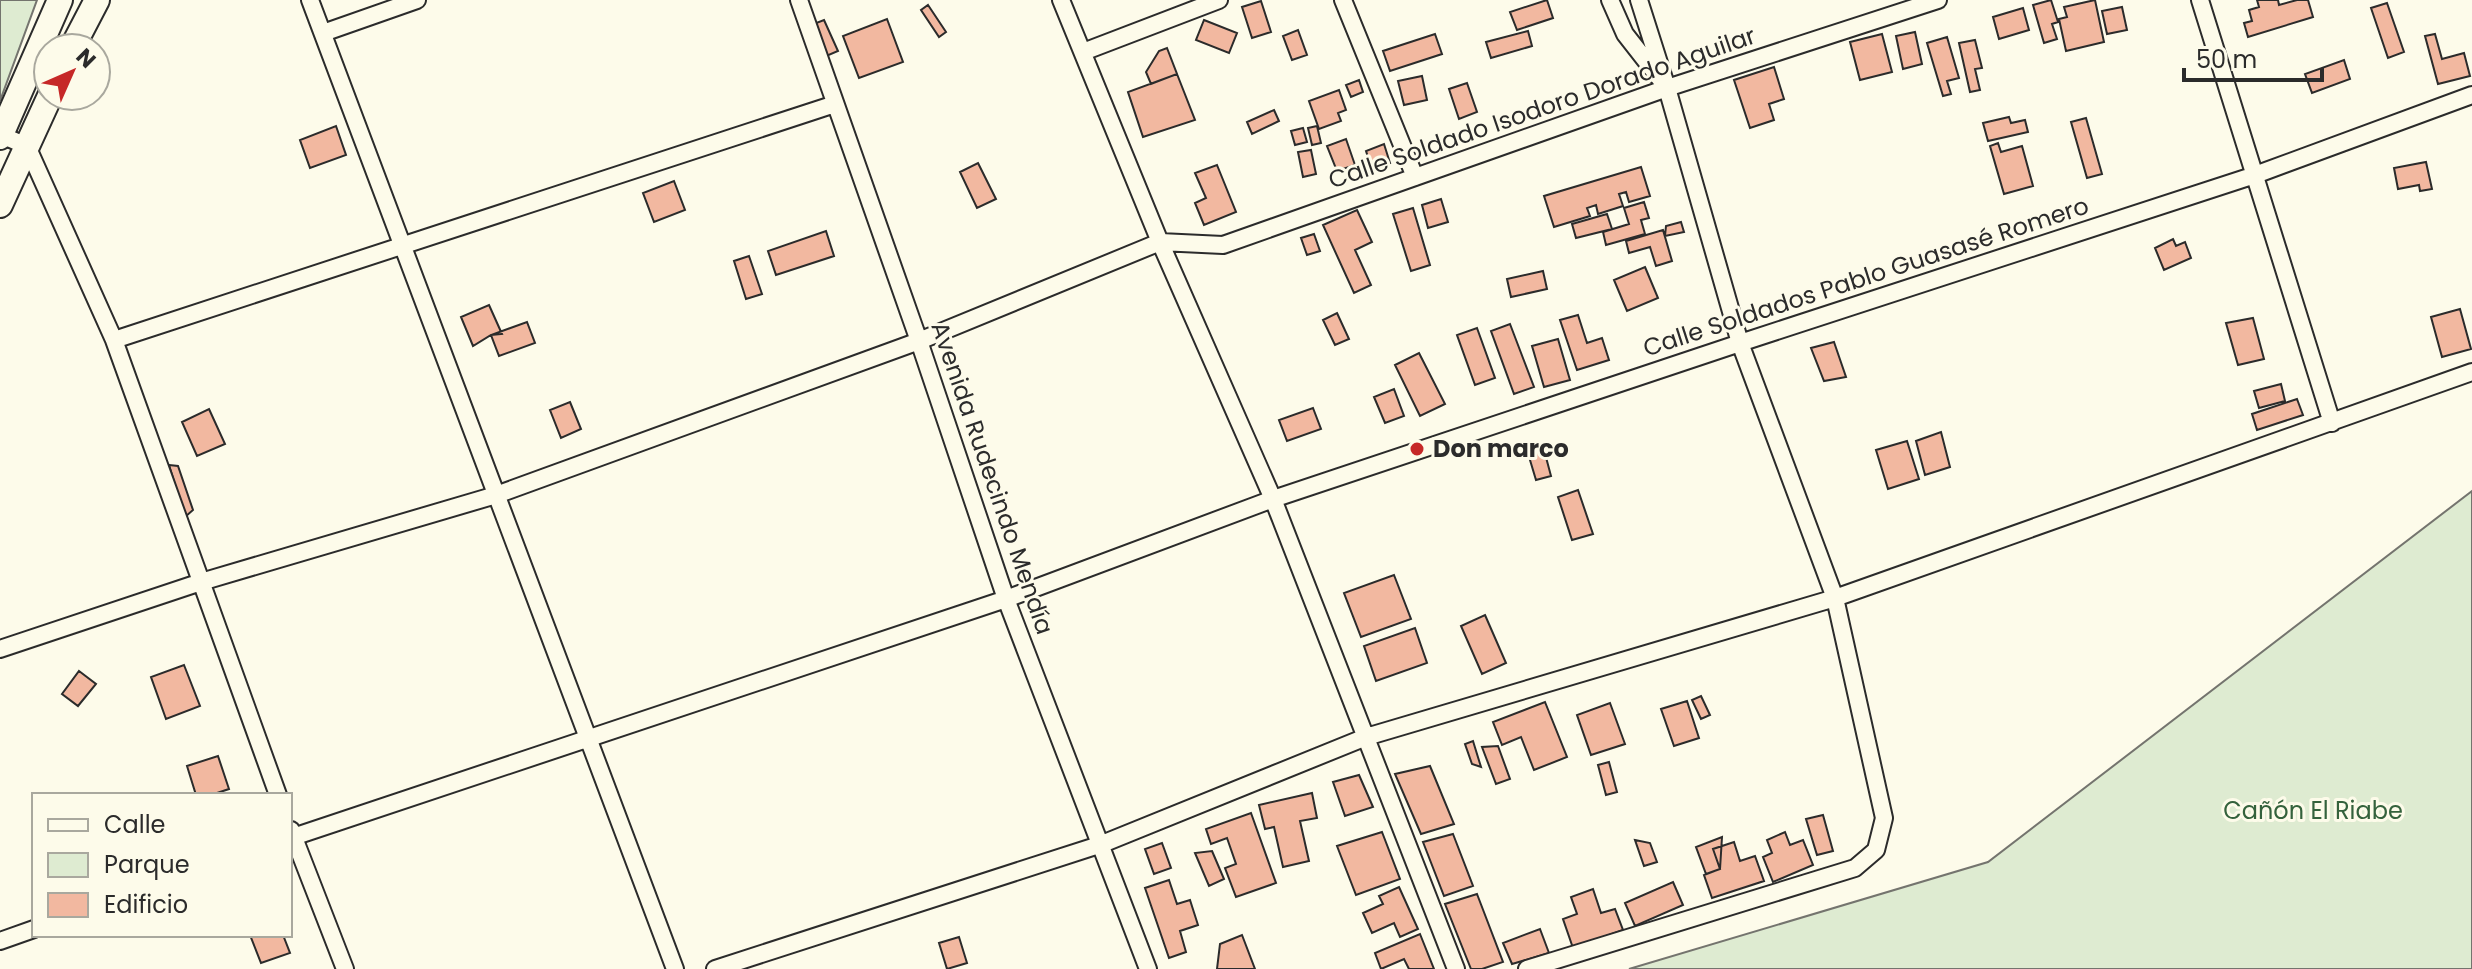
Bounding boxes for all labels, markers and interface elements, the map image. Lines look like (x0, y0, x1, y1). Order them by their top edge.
street label: Calle Soldado Isodoro Dorado Aguilar (1324, 19, 1760, 196)
north arrow (32, 32, 112, 112)
scale bar (2184, 32, 2322, 82)
text: N (69, 41, 103, 75)
text: 50 m (2196, 43, 2257, 76)
street label: Calle Soldados Pablo Guasasé Romero (1639, 189, 2093, 364)
street label: Avenida Rudecindo Mendía (923, 317, 1062, 639)
place label: Don marco (1433, 432, 1569, 465)
marker: Don marco (1408, 440, 1426, 458)
legend (32, 793, 292, 937)
park label: Cañón El Riabe (2223, 794, 2403, 827)
text: Calle (104, 808, 165, 841)
text: Parque (104, 848, 190, 881)
text: Edificio (104, 888, 188, 921)

